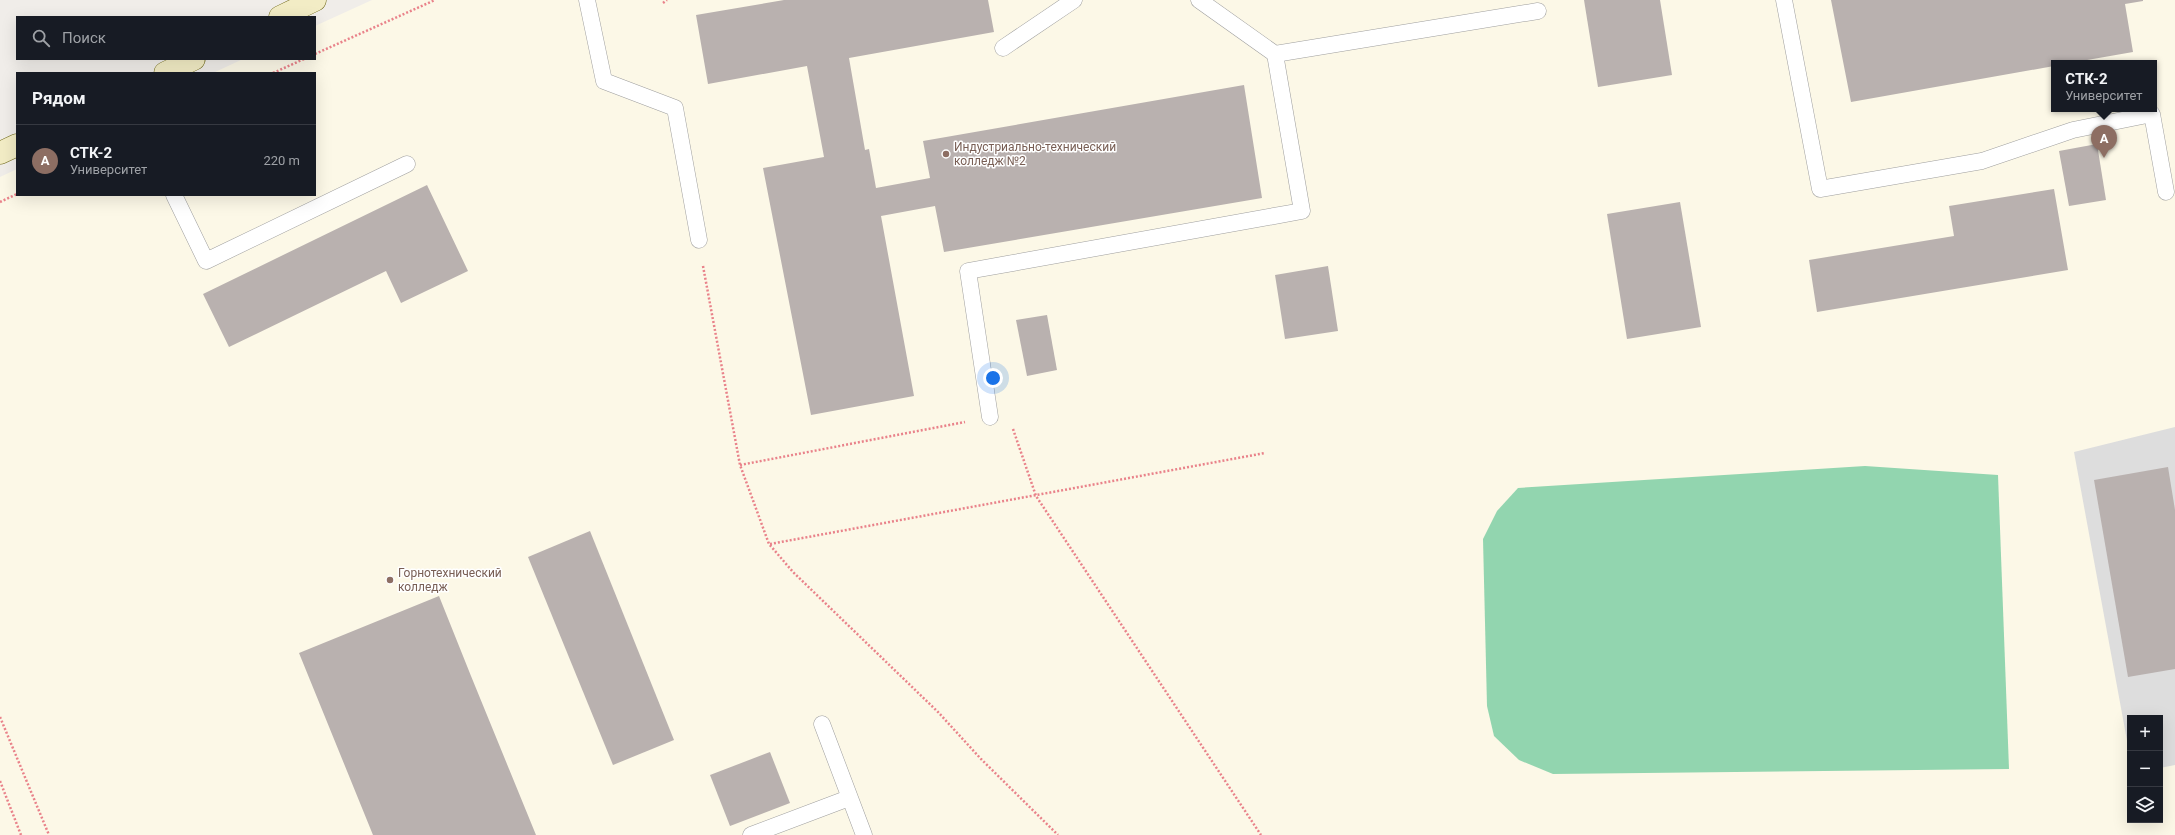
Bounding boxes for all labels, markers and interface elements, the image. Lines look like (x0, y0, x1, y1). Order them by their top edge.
search box (16, 16, 316, 60)
icon: search (30, 27, 52, 49)
text: Поиск (62, 29, 106, 47)
popup (2051, 60, 2157, 112)
text: СТК-2 (2065, 70, 2107, 88)
text: Рядом (32, 88, 86, 108)
text: Университет (2065, 88, 2143, 103)
pin: A (2091, 125, 2117, 158)
place label: Индустриально-технический колледж №2 (954, 140, 1116, 168)
text: СТК-2 (70, 144, 112, 162)
marker: Индустриально-технический колледж №2 (941, 149, 951, 159)
text: A (41, 153, 49, 168)
text: 220 m (263, 153, 300, 168)
text: Университет (70, 162, 147, 177)
your location (983, 368, 1003, 388)
place label: Горнотехнический колледж (398, 566, 502, 594)
marker: Горнотехнический колледж (385, 575, 395, 585)
map controls (2127, 715, 2163, 823)
button: + (2127, 715, 2163, 751)
button: − (2127, 751, 2163, 787)
button: layers (2127, 787, 2163, 823)

